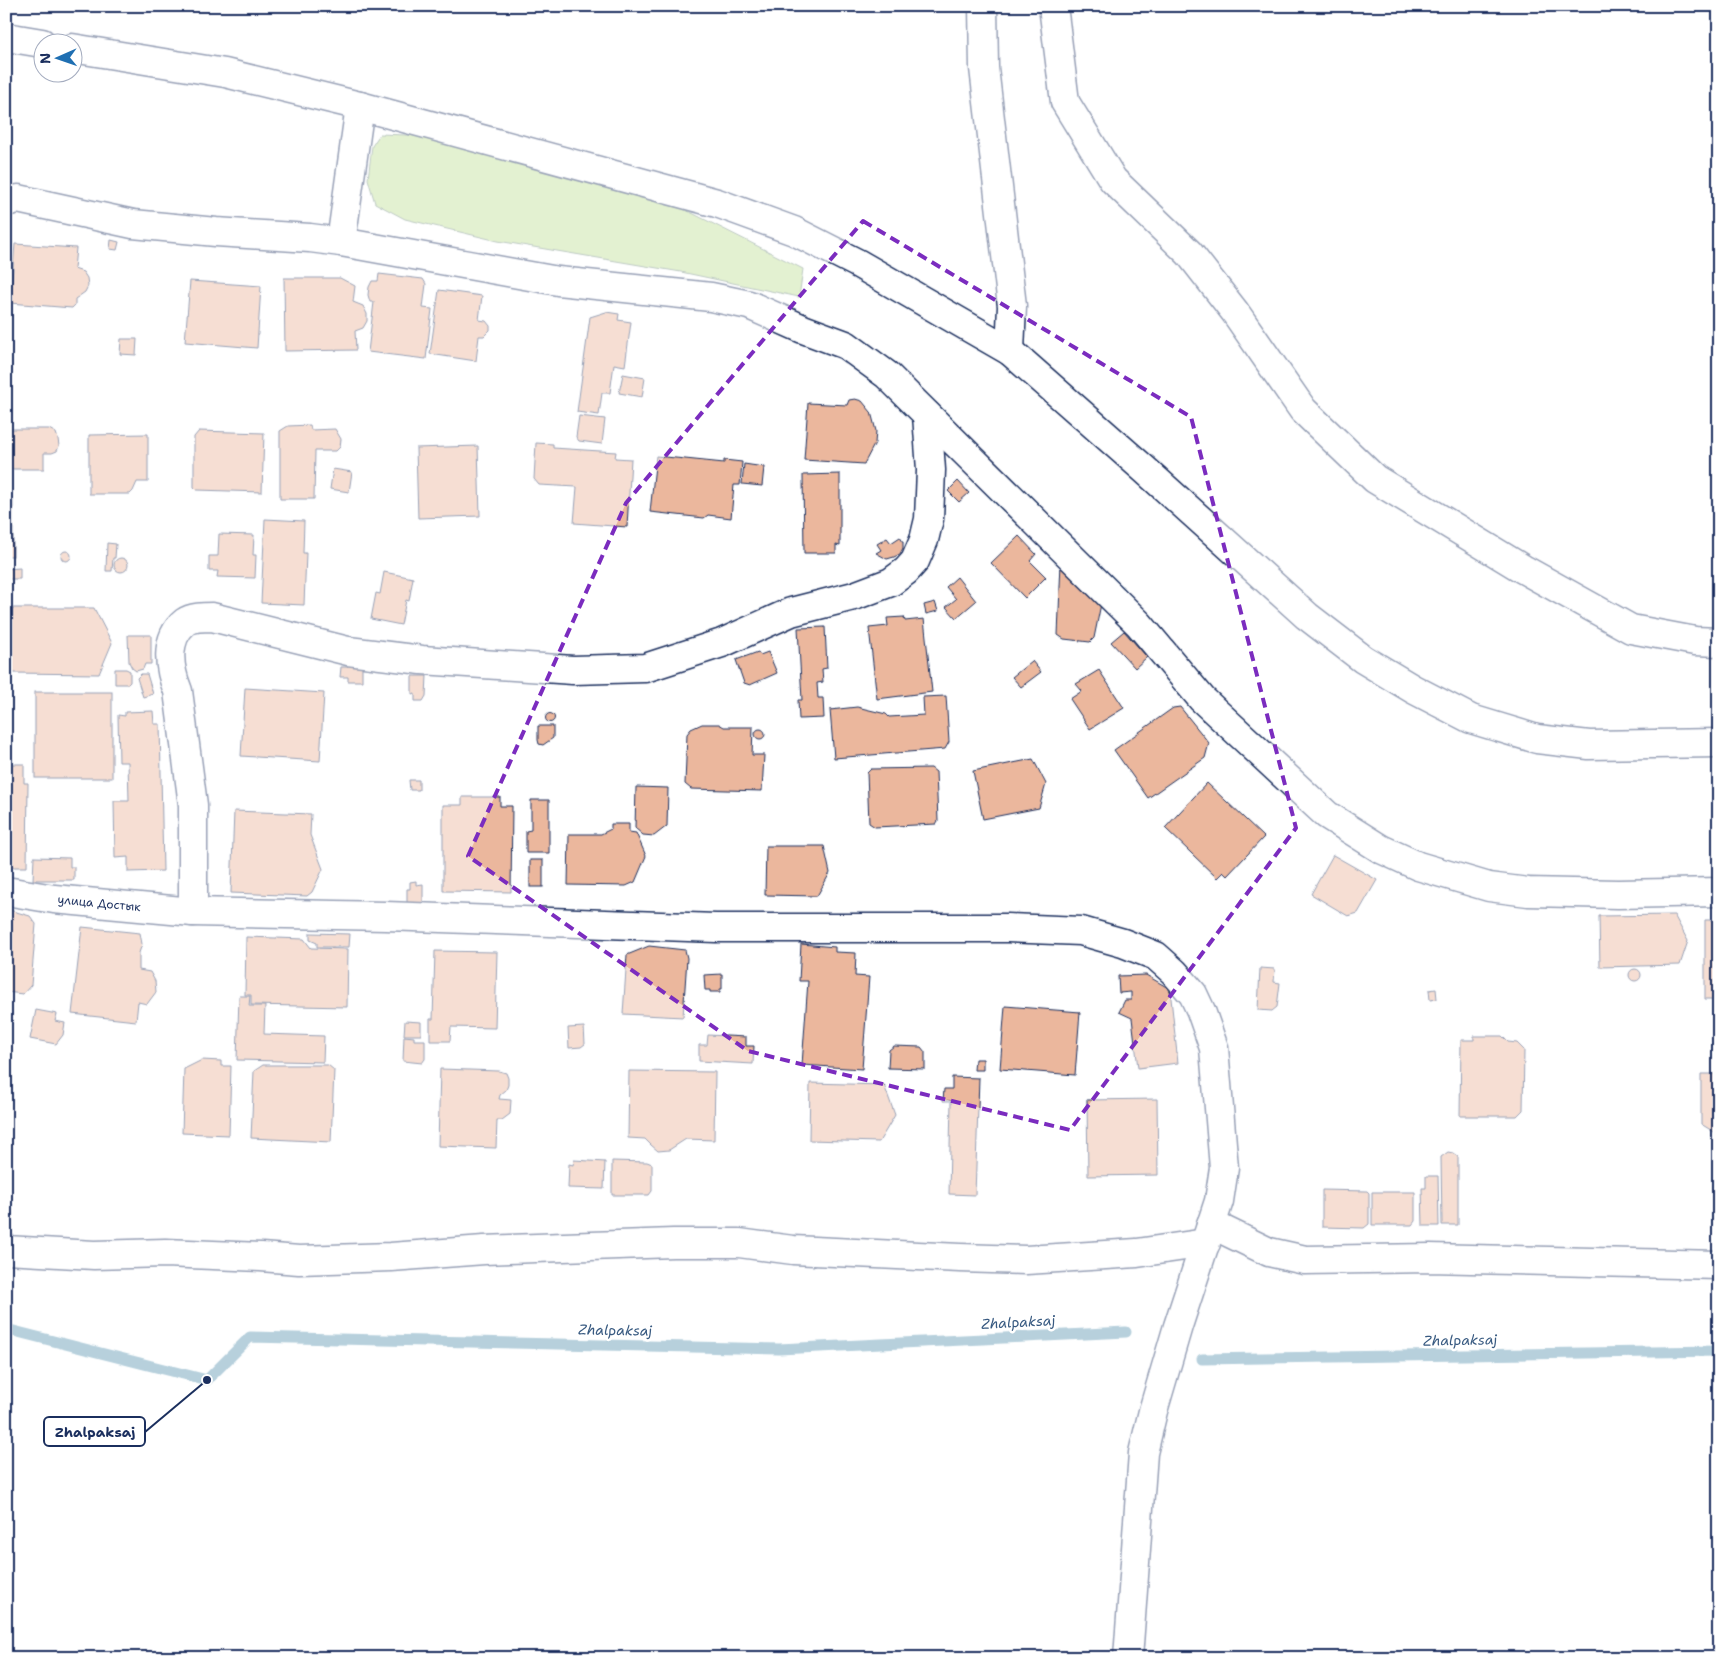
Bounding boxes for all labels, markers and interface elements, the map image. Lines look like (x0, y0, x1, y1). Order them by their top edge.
north arrow (32, 32, 82, 82)
text: N (36, 53, 54, 64)
street label: улица Достык (57, 891, 142, 915)
water label: Zhalpaksaj (981, 1311, 1056, 1333)
water label: Zhalpaksaj (578, 1320, 653, 1340)
water label: Zhalpaksaj (1423, 1330, 1498, 1350)
callout: Zhalpaksaj (44, 1417, 145, 1446)
text: Zhalpaksaj (55, 1423, 135, 1441)

